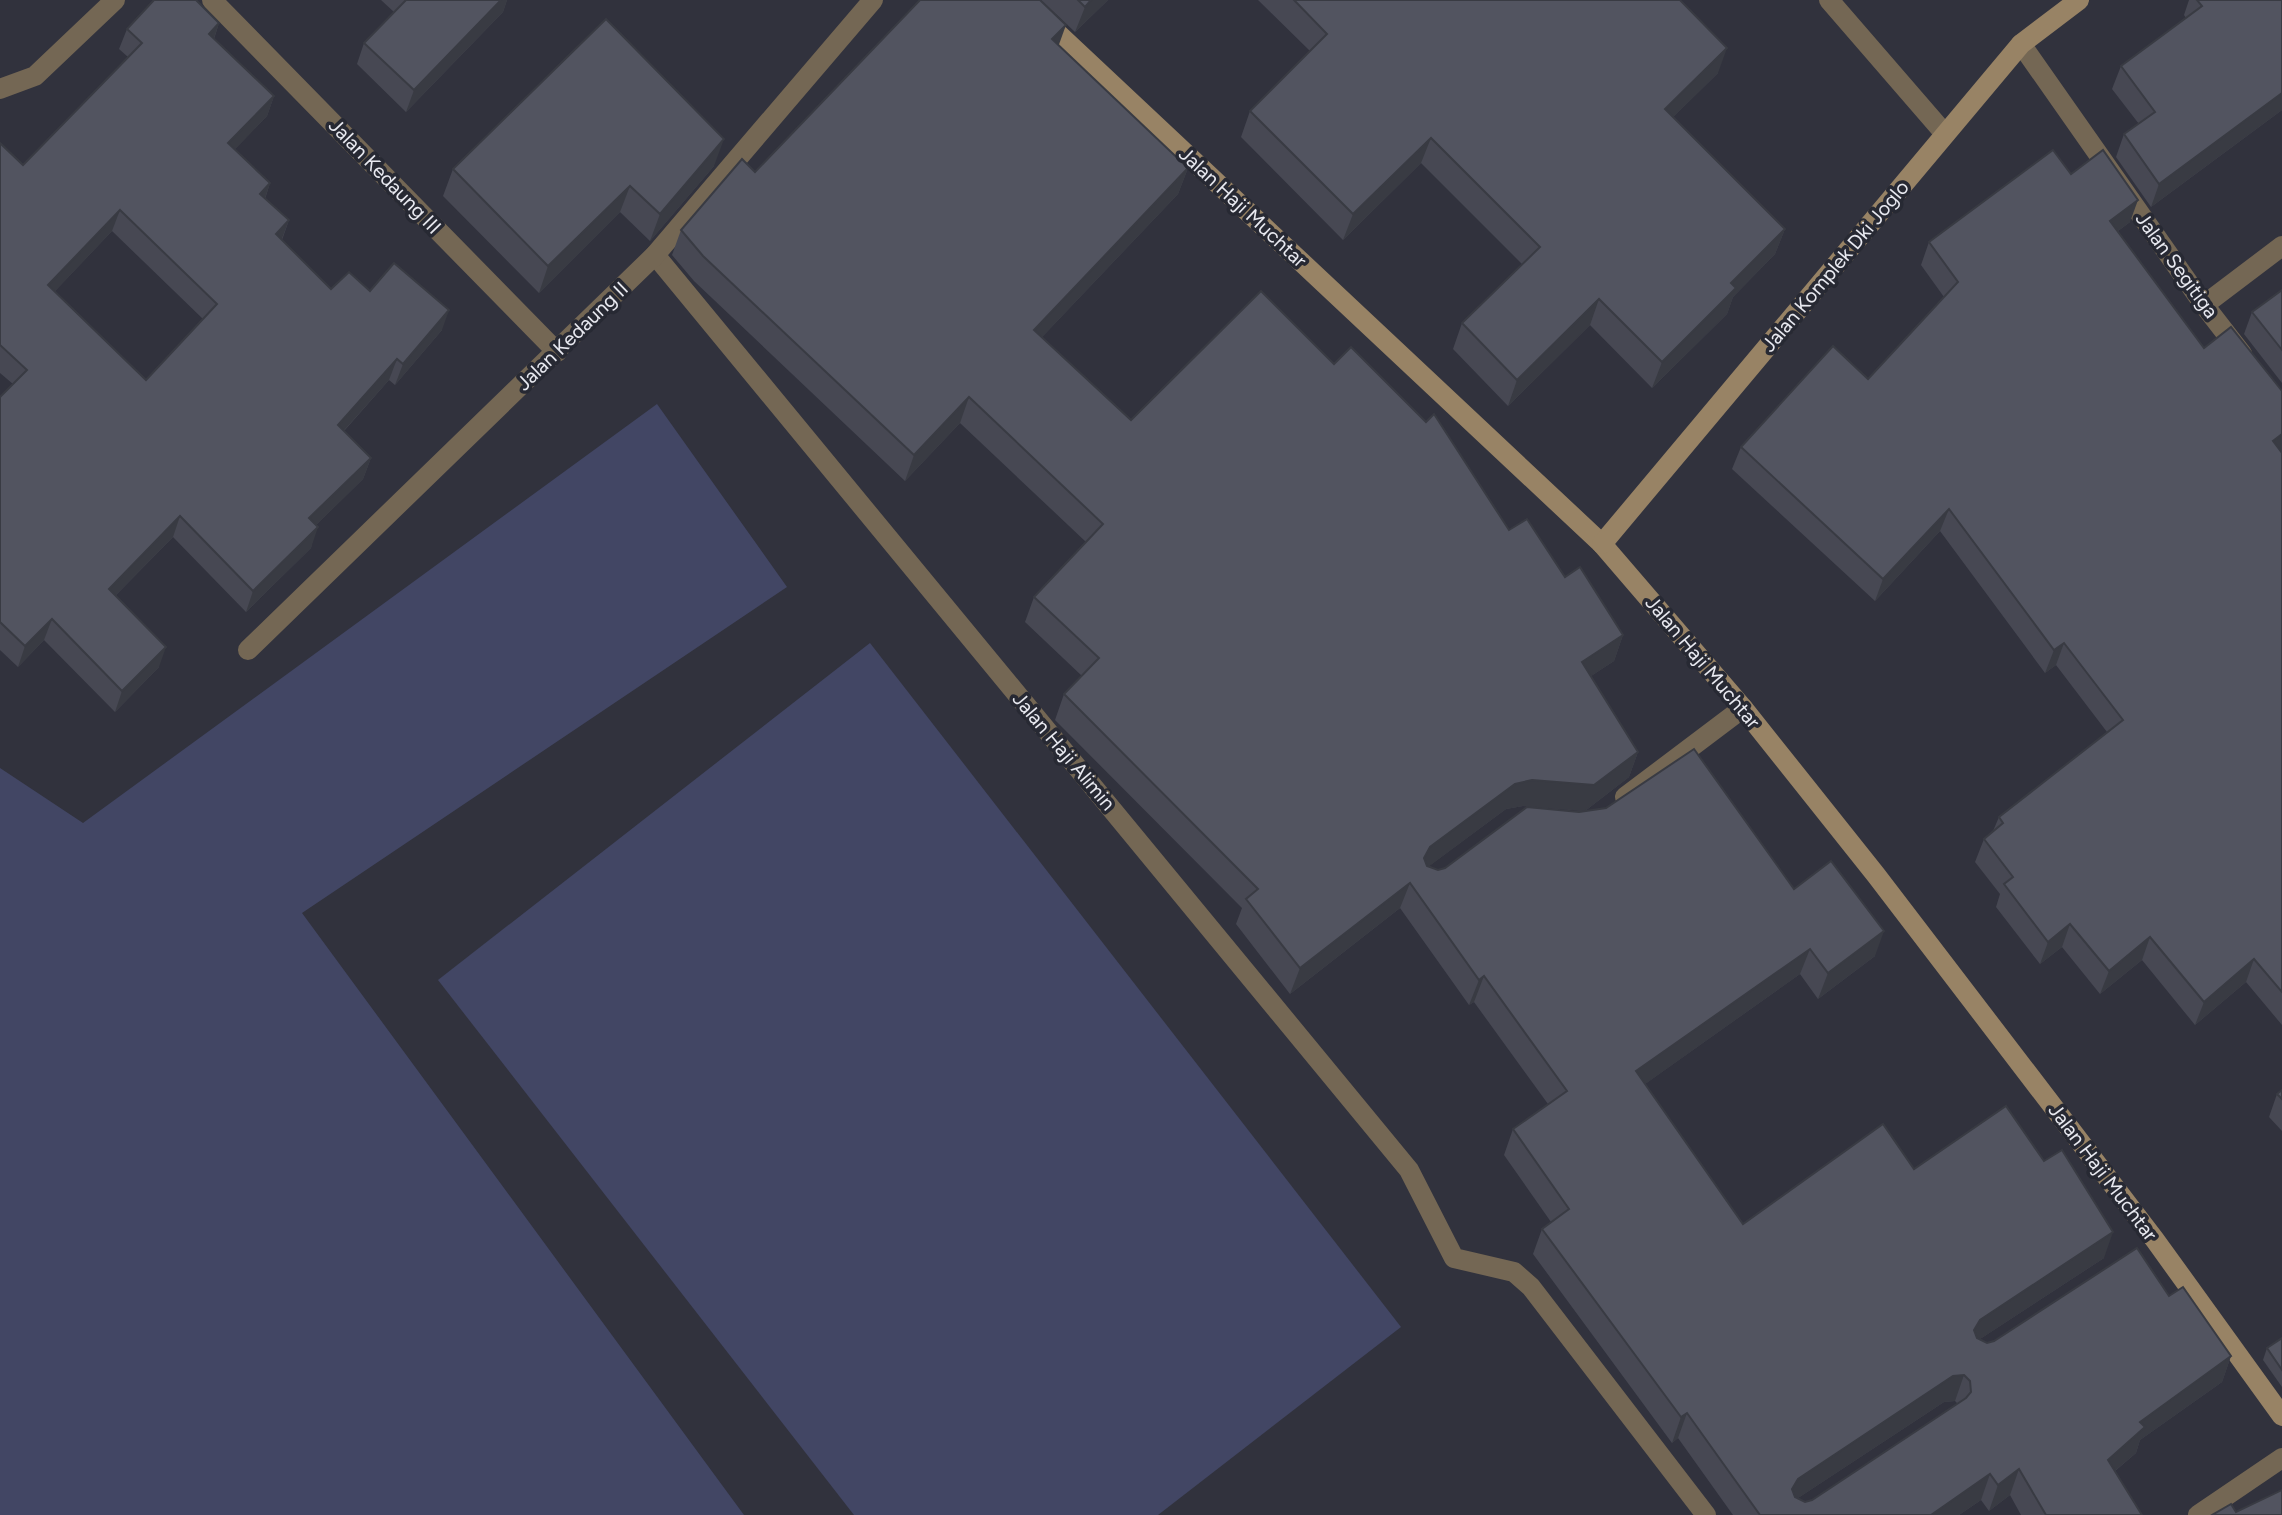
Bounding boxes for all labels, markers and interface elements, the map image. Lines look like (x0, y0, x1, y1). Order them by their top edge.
street label: Jalan Kedaung III (324, 113, 446, 239)
street label: Jalan Haji Muchtar (1174, 142, 1312, 273)
street label: Jalan Komplek Dki Joglo (1756, 175, 1914, 357)
street label: Jalan Segitiga (2131, 207, 2223, 323)
street label: Jalan Kedaung II (511, 277, 633, 395)
street label: Jalan Haji Muchtar (1640, 591, 1766, 733)
street label: Jalan Haji Alimin (1008, 687, 1120, 815)
street label: Jalan Haji Muchtar (2043, 1099, 2163, 1246)

